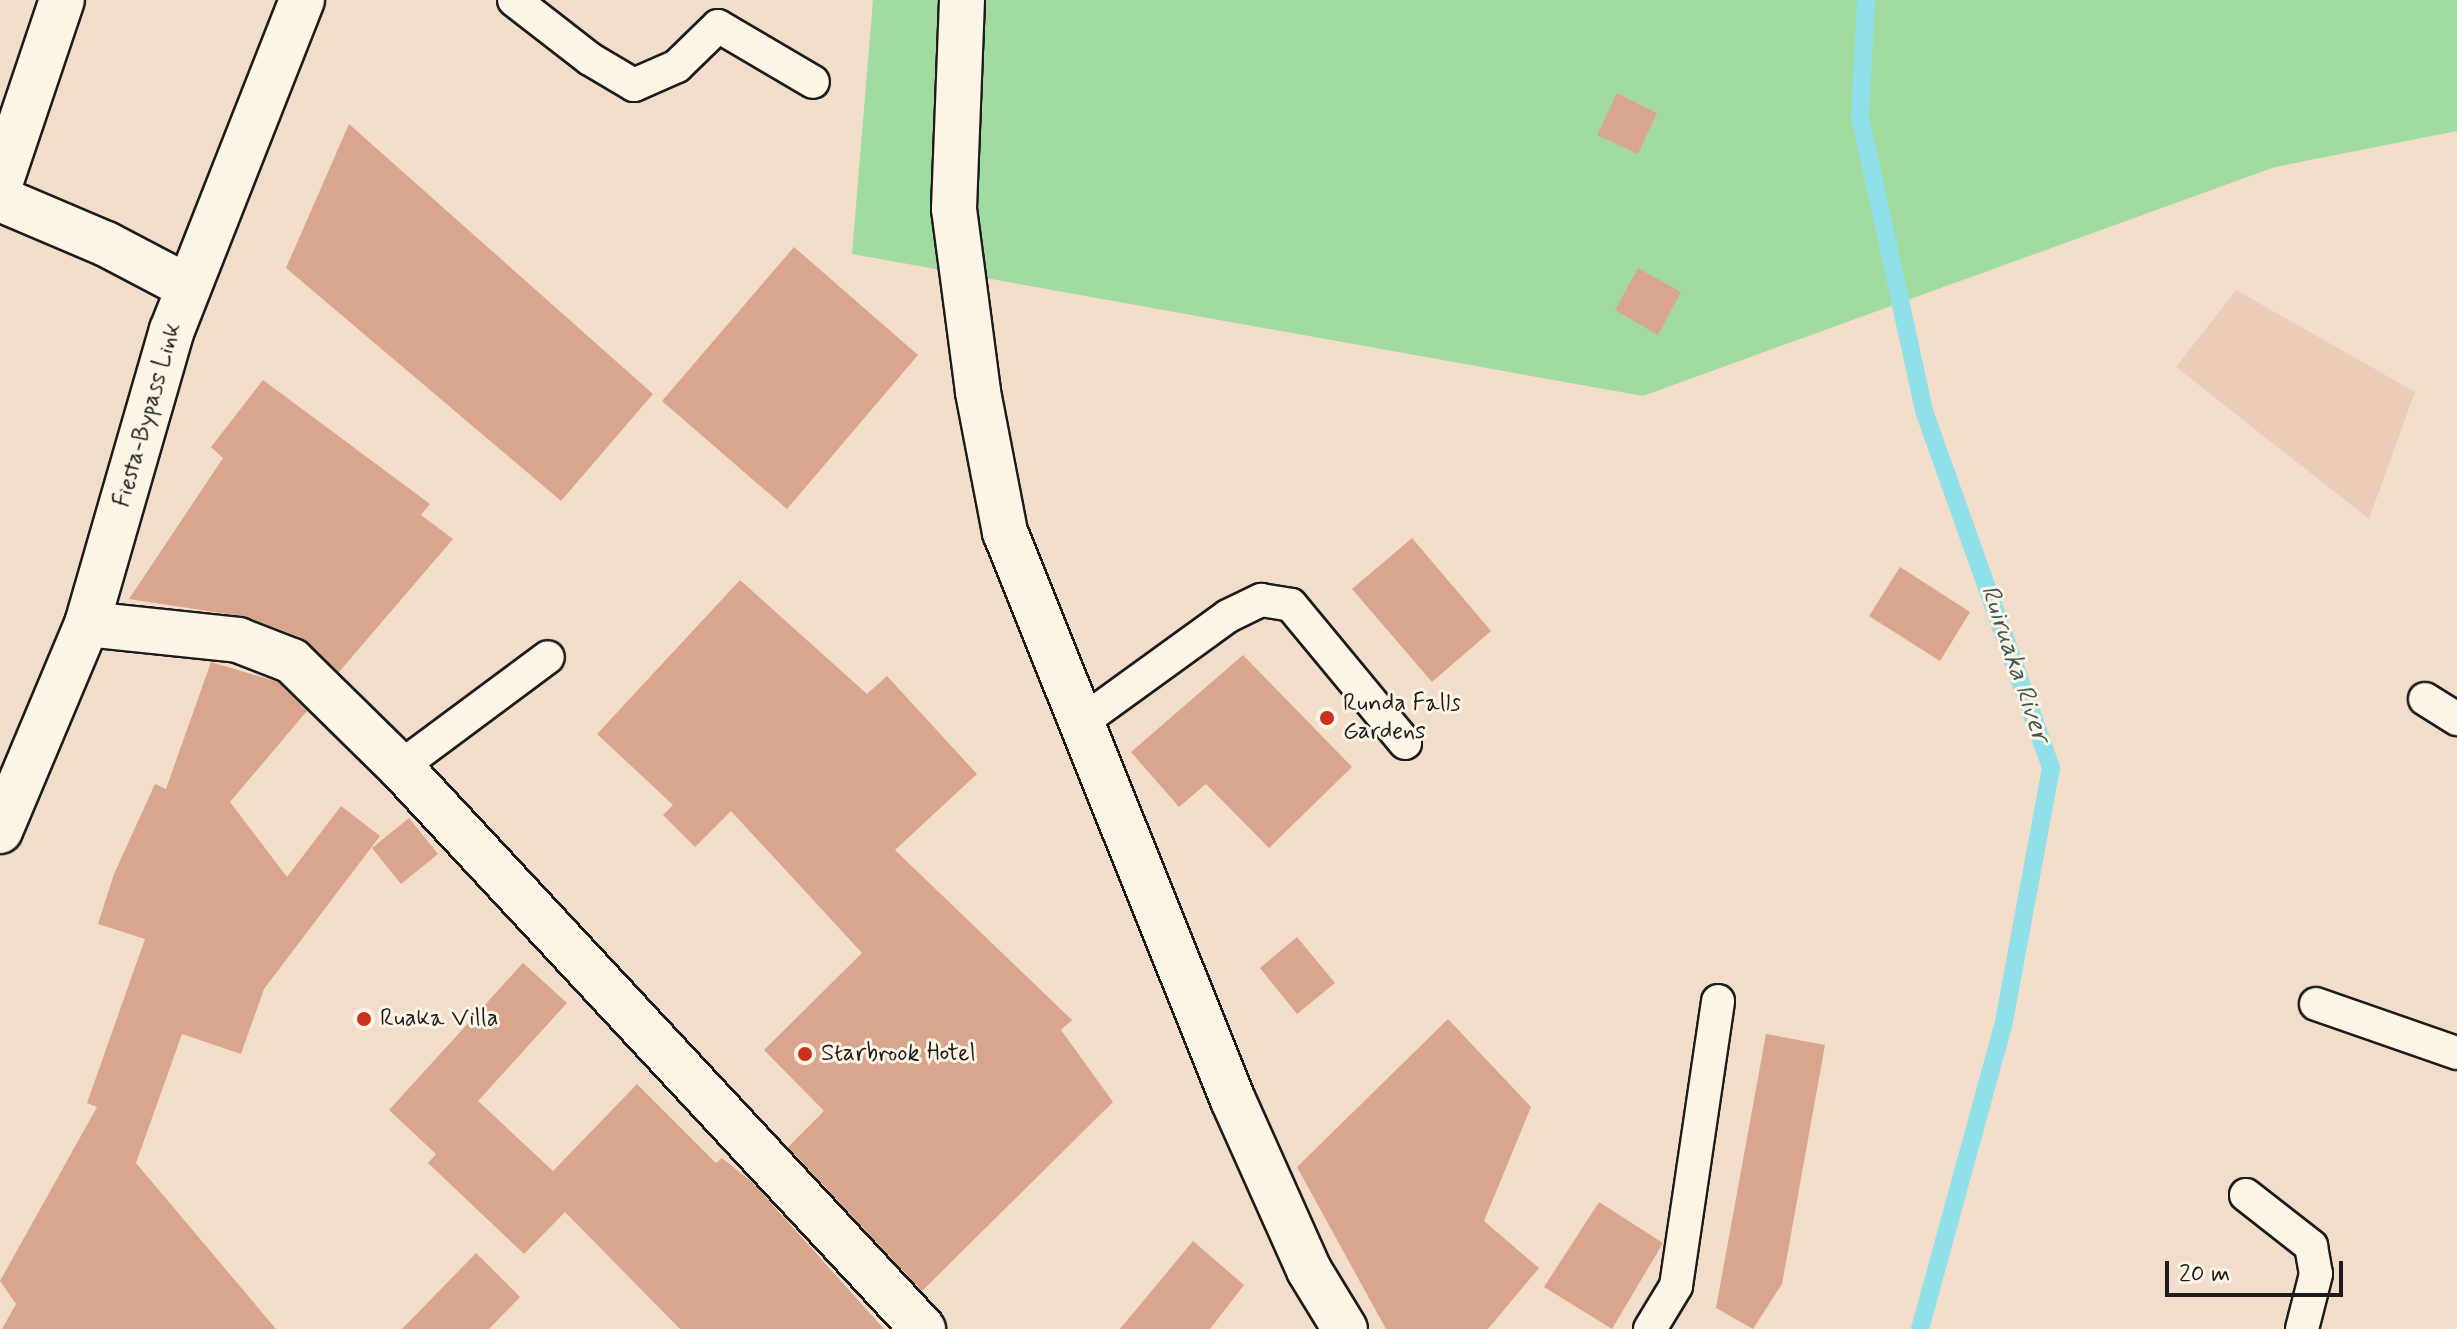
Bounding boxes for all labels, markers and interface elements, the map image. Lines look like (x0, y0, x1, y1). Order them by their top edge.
street label: Fiesta-Bypass Link (108, 319, 188, 511)
water label: Ruiruaka River (1973, 582, 2055, 746)
place label: Runda Falls Gardens (1343, 690, 1458, 746)
marker: Runda Falls Gardens (1318, 709, 1336, 727)
place label: Ruaka Villa (380, 1005, 494, 1033)
marker: Ruaka Villa (355, 1010, 373, 1028)
place label: Starbrook Hotel (821, 1040, 975, 1068)
marker: Starbrook Hotel (796, 1045, 814, 1063)
scale bar (2169, 1245, 2347, 1295)
text: 20 m (2179, 1259, 2230, 1290)

